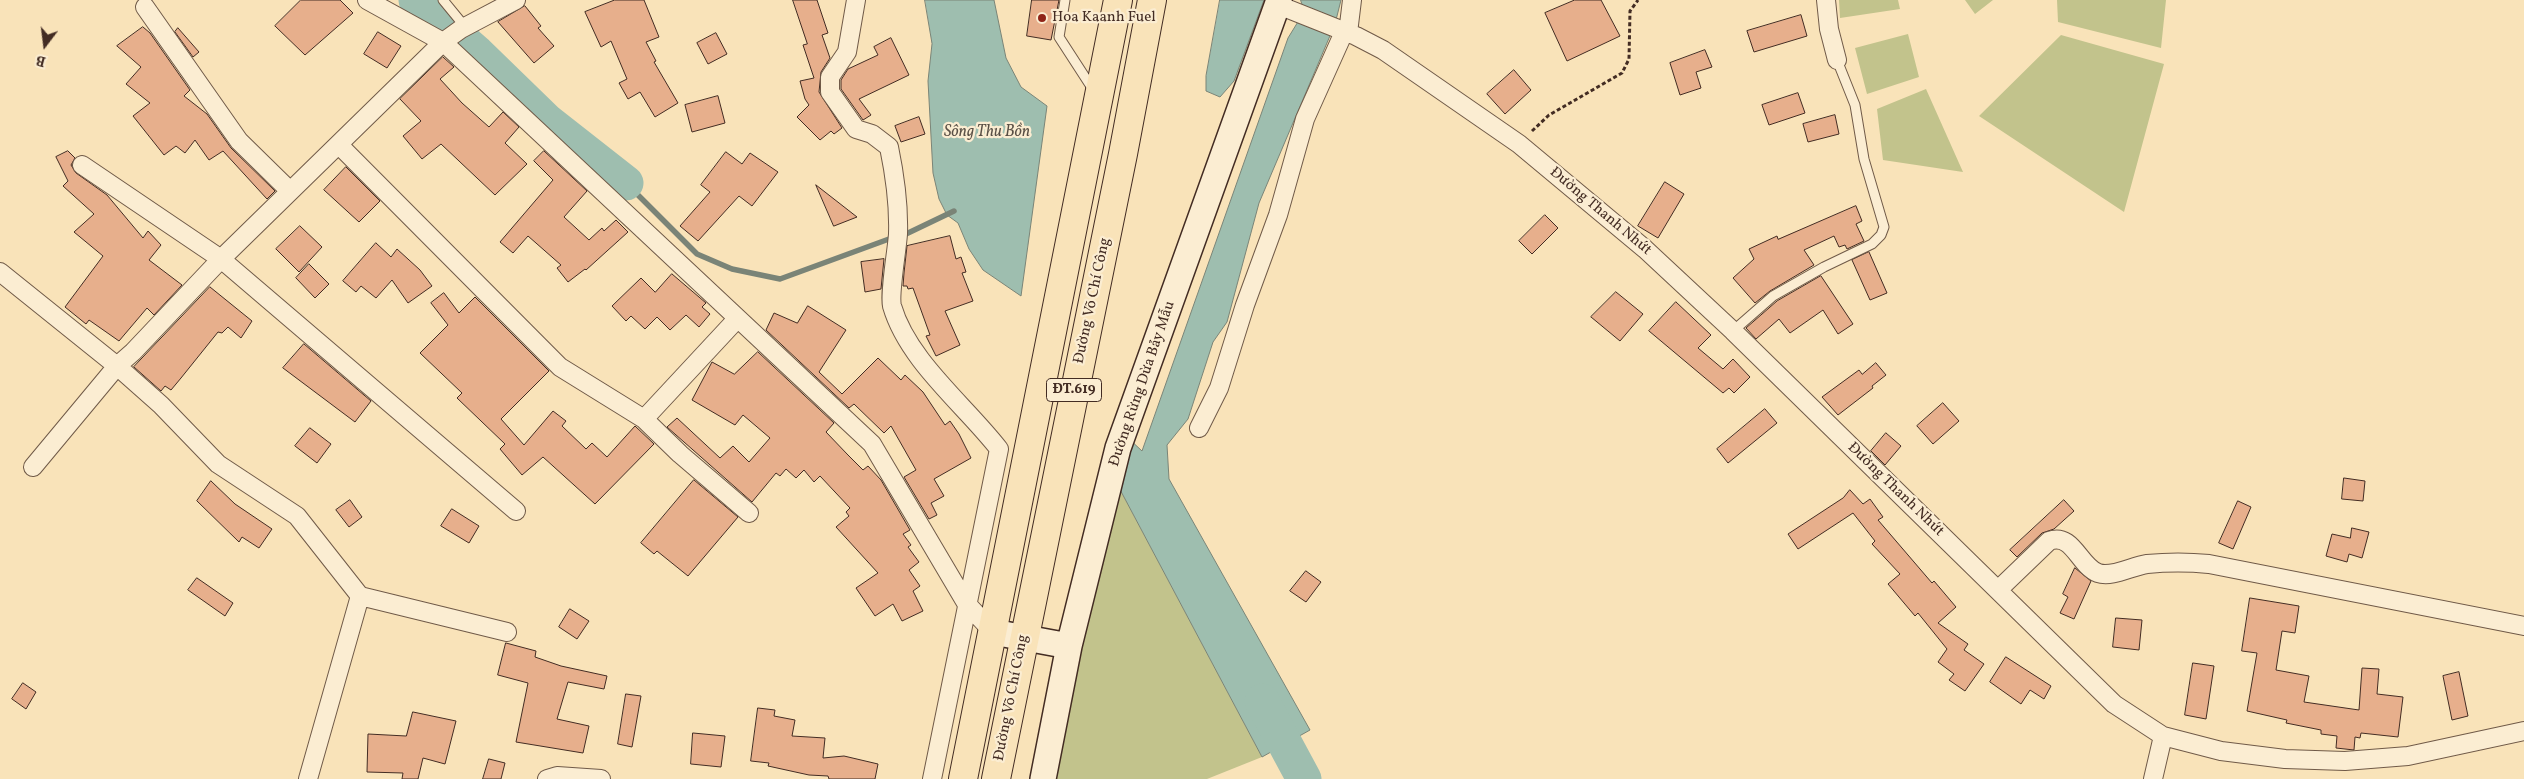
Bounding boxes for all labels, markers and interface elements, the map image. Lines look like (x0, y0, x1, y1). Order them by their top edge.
place label: Hoa Kaanh Fuel (1052, 9, 1156, 27)
marker: Hoa Kaanh Fuel (1036, 12, 1048, 24)
north arrow (20, 20, 70, 70)
text: B (34, 50, 48, 70)
water label: Sông Thu Bồn (944, 123, 1030, 143)
street label: Đường Thanh Nhứt (1545, 164, 1655, 260)
street label: Đường Võ Chí Công (1071, 236, 1115, 366)
street label: Đường Rừng Dừa Bảy Mẫu (1106, 299, 1180, 469)
road number: ĐT.619 (1046, 378, 1102, 402)
street label: Đường Thanh Nhứt (1843, 439, 1947, 541)
street label: Đường Võ Chí Công (991, 633, 1033, 763)

